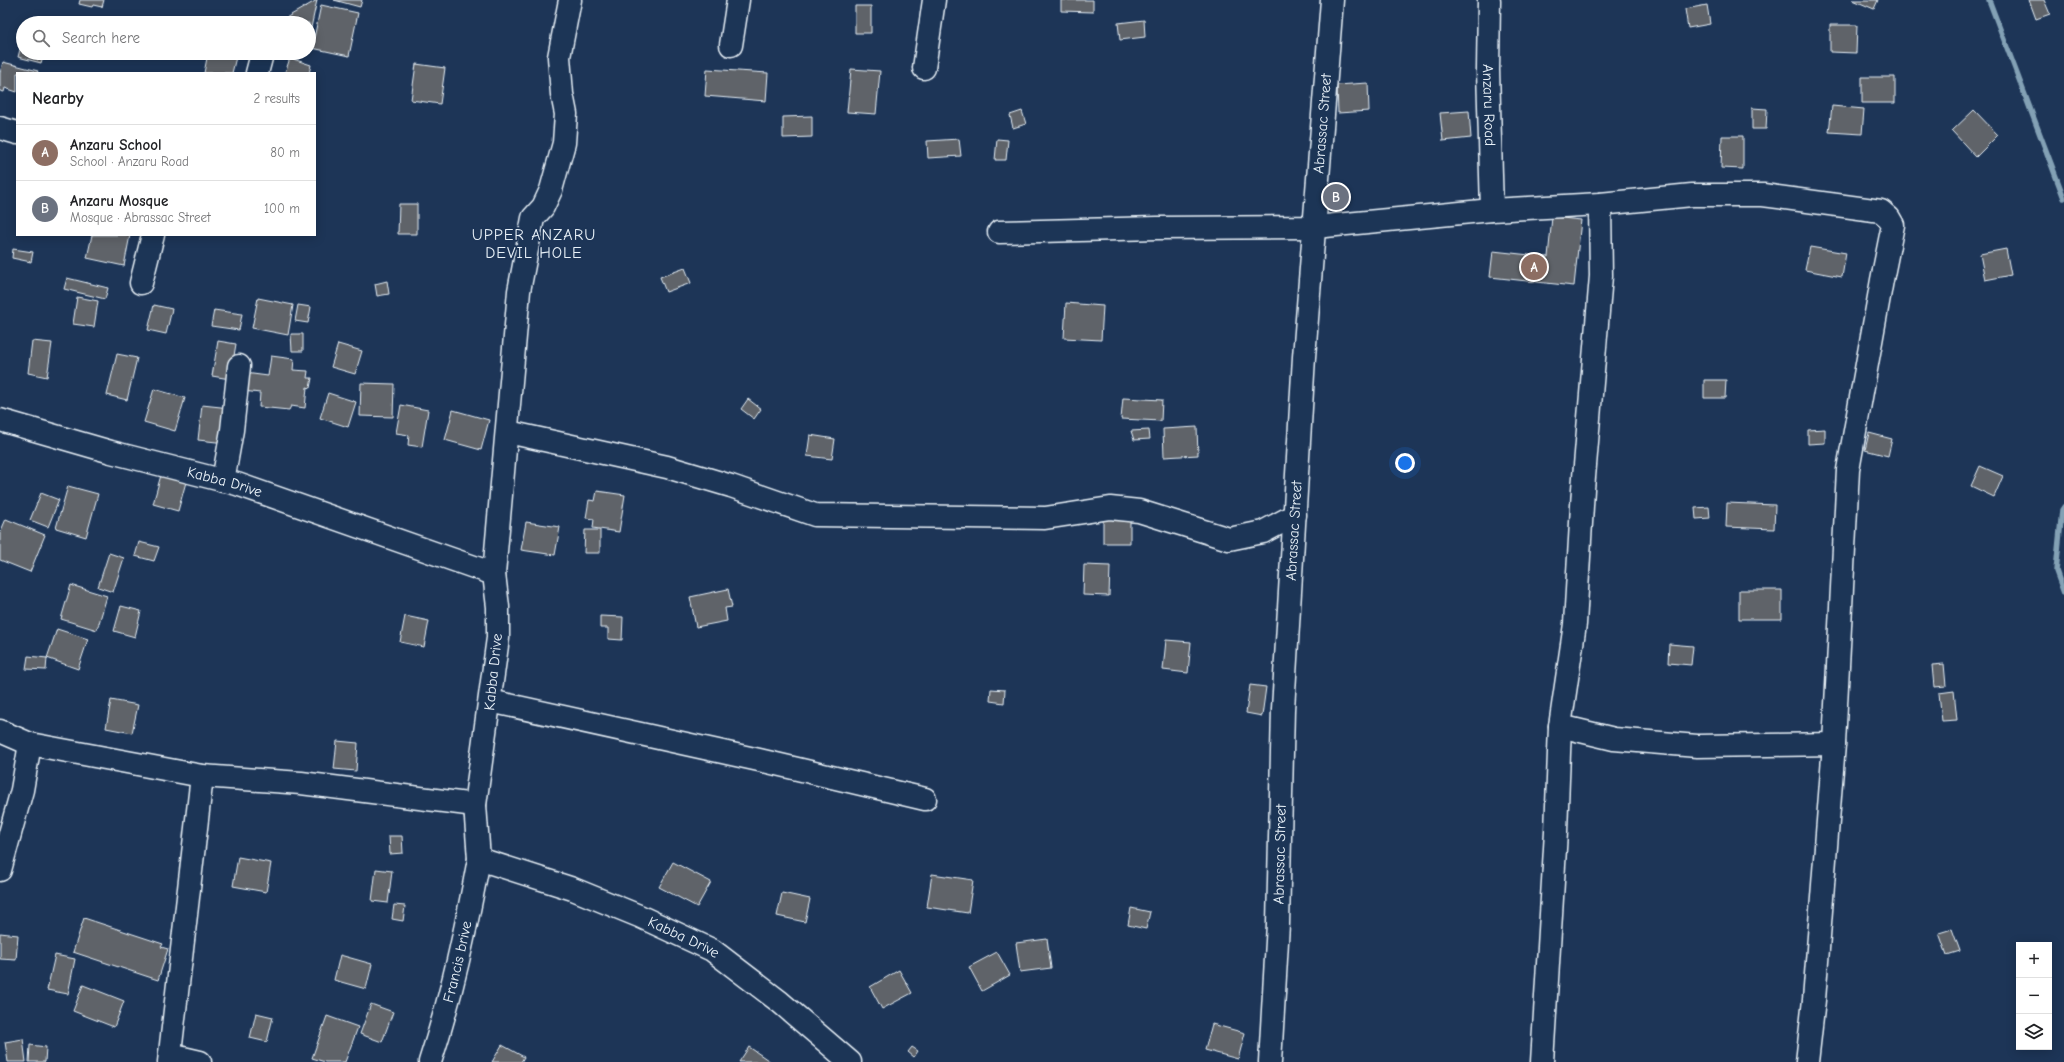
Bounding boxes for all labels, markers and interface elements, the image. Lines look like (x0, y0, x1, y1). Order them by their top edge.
search box (16, 16, 316, 60)
icon: search (30, 27, 52, 49)
text: Search here (62, 29, 140, 47)
street label: Anzaru Road (1479, 64, 1499, 146)
street label: Abrassac Street (1309, 72, 1335, 174)
text: Nearby (32, 89, 83, 108)
text: 2 results (253, 91, 300, 106)
text: Anzaru School (70, 136, 162, 154)
text: A (41, 145, 49, 160)
text: 80 m (270, 145, 300, 160)
text: School · Anzaru Road (70, 154, 189, 169)
pin: B (1323, 182, 1349, 212)
text: Anzaru Mosque (70, 192, 168, 210)
text: B (41, 201, 49, 216)
text: 100 m (264, 201, 300, 216)
text: Mosque · Abrassac Street (70, 210, 211, 225)
district label: UPPER ANZARU DEVIL HOLE (472, 226, 596, 262)
pin: A (1521, 252, 1547, 282)
your location (1395, 453, 1415, 473)
street label: Kabba Drive (185, 463, 265, 501)
street label: Abrassac Street (1282, 479, 1306, 581)
street label: Kabba Drive (480, 632, 506, 711)
street label: Abrassac Street (1269, 803, 1290, 905)
street label: Kabba Drive (645, 912, 724, 962)
street label: Francis brive (439, 919, 476, 1004)
map controls (2016, 942, 2052, 1050)
button: + (2016, 942, 2052, 978)
button: − (2016, 978, 2052, 1014)
button: layers (2016, 1014, 2052, 1050)

